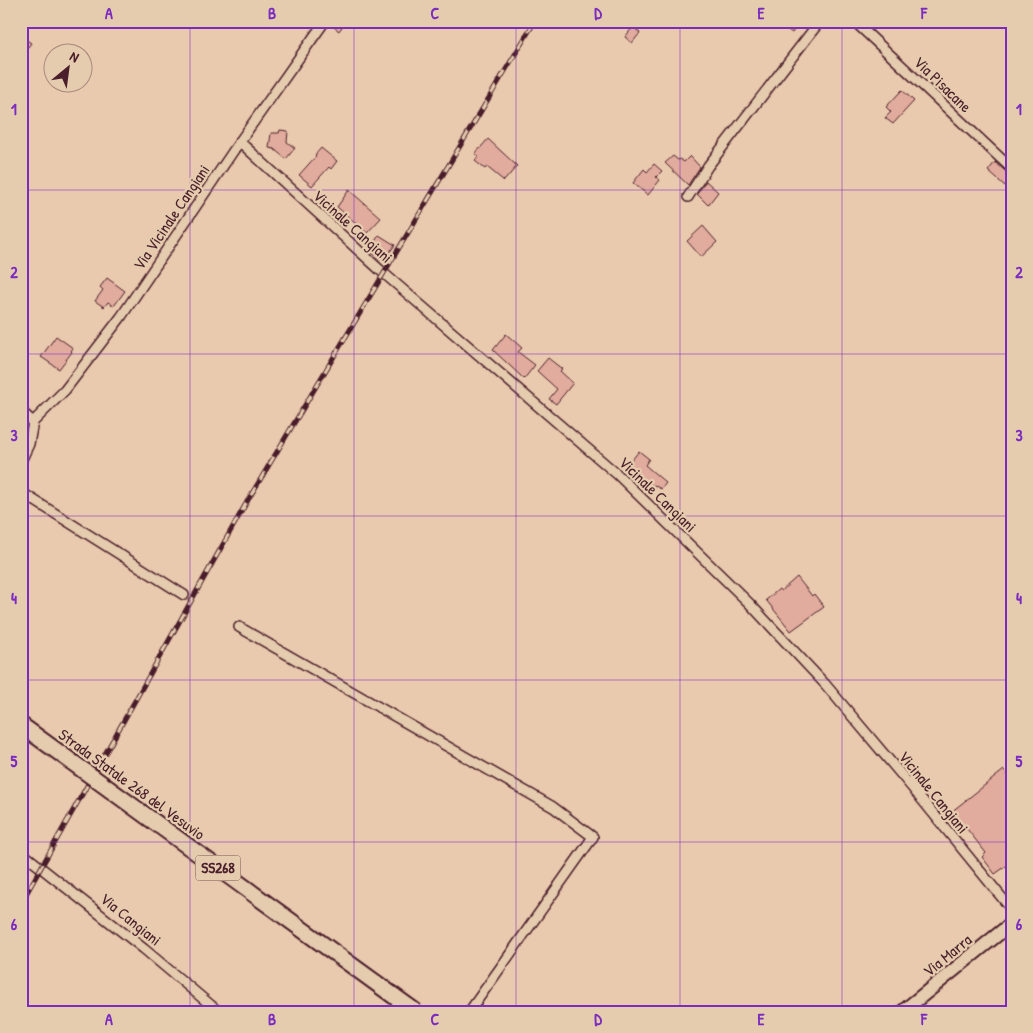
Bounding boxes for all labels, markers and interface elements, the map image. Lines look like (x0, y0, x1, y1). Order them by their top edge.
text: A (105, 2, 113, 24)
text: B (268, 2, 276, 24)
text: C (431, 2, 440, 24)
text: D (594, 2, 602, 24)
text: E (757, 2, 765, 24)
text: F (920, 2, 928, 24)
north arrow (42, 42, 92, 92)
text: N (67, 46, 83, 67)
street label: Via Pisacane (909, 51, 977, 117)
text: 1 (11, 98, 17, 120)
text: 1 (1016, 98, 1022, 120)
street label: Via Vicinale Cangiani (128, 160, 214, 274)
street label: Vicinale Cangiani (308, 184, 398, 268)
text: 2 (10, 261, 18, 283)
text: 2 (1015, 261, 1023, 283)
text: 3 (10, 424, 18, 446)
text: 3 (1015, 424, 1023, 446)
street label: Vicinale Cangiani (614, 451, 702, 537)
text: 4 (11, 587, 17, 609)
text: 4 (1016, 587, 1022, 609)
street label: Strada Statale 268 del Vesuvio (54, 723, 210, 845)
street label: Vicinale Cangiani (894, 746, 974, 838)
text: 5 (11, 750, 18, 772)
text: 5 (1016, 750, 1023, 772)
road number: SS268 (196, 856, 240, 880)
street label: Via Cangiani (96, 888, 166, 950)
text: 6 (11, 913, 18, 935)
text: 6 (1016, 913, 1023, 935)
street label: Via Marra (918, 929, 976, 981)
text: A (105, 1008, 113, 1030)
text: B (268, 1008, 276, 1030)
text: C (431, 1008, 440, 1030)
text: D (594, 1008, 602, 1030)
text: E (757, 1008, 765, 1030)
text: F (920, 1008, 928, 1030)

